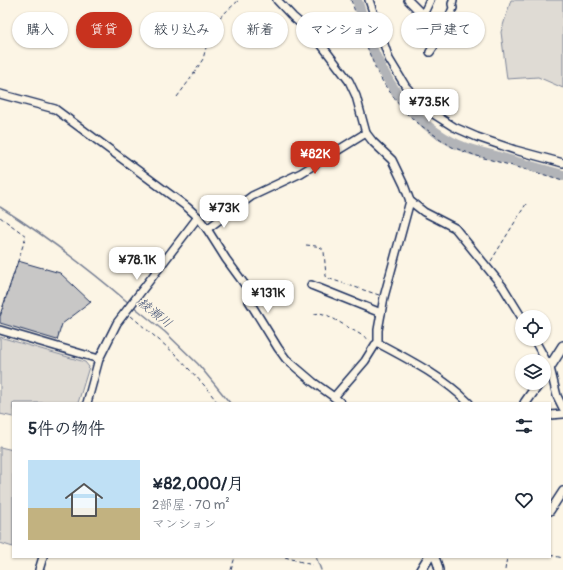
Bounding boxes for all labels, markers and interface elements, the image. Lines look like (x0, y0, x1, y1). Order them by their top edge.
chip: 購入 (12, 12, 68, 48)
chip: 賃貸 (76, 12, 132, 48)
chip: 絞り込み (140, 12, 224, 48)
chip: 新着 (232, 12, 288, 48)
chip: マンション (296, 12, 393, 48)
chip: 一戸建て (401, 12, 485, 48)
pin: ¥73.5K (396, 89, 462, 123)
text: ¥73.5K (409, 94, 449, 110)
pin: ¥82K (291, 141, 339, 175)
text: ¥82K (300, 146, 330, 162)
pin: ¥73K (200, 195, 248, 229)
text: ¥73K (209, 200, 240, 216)
pin: ¥78.1K (104, 247, 170, 281)
text: ¥78.1K (118, 252, 156, 268)
pin: ¥131K (240, 280, 296, 314)
text: ¥131K (251, 285, 285, 301)
water label: 綾瀬川 (135, 295, 175, 331)
map controls (515, 310, 551, 390)
button: locate (515, 310, 551, 346)
button: layers (515, 354, 551, 390)
icon: filters (513, 415, 535, 437)
text: 5件の物件 (28, 418, 105, 439)
text: ¥82,000/月 (152, 473, 244, 494)
icon: home (60, 476, 108, 524)
icon: heart (513, 489, 535, 511)
text: 2部屋 · 70 m² (152, 497, 230, 513)
text: マンション (152, 516, 216, 532)

